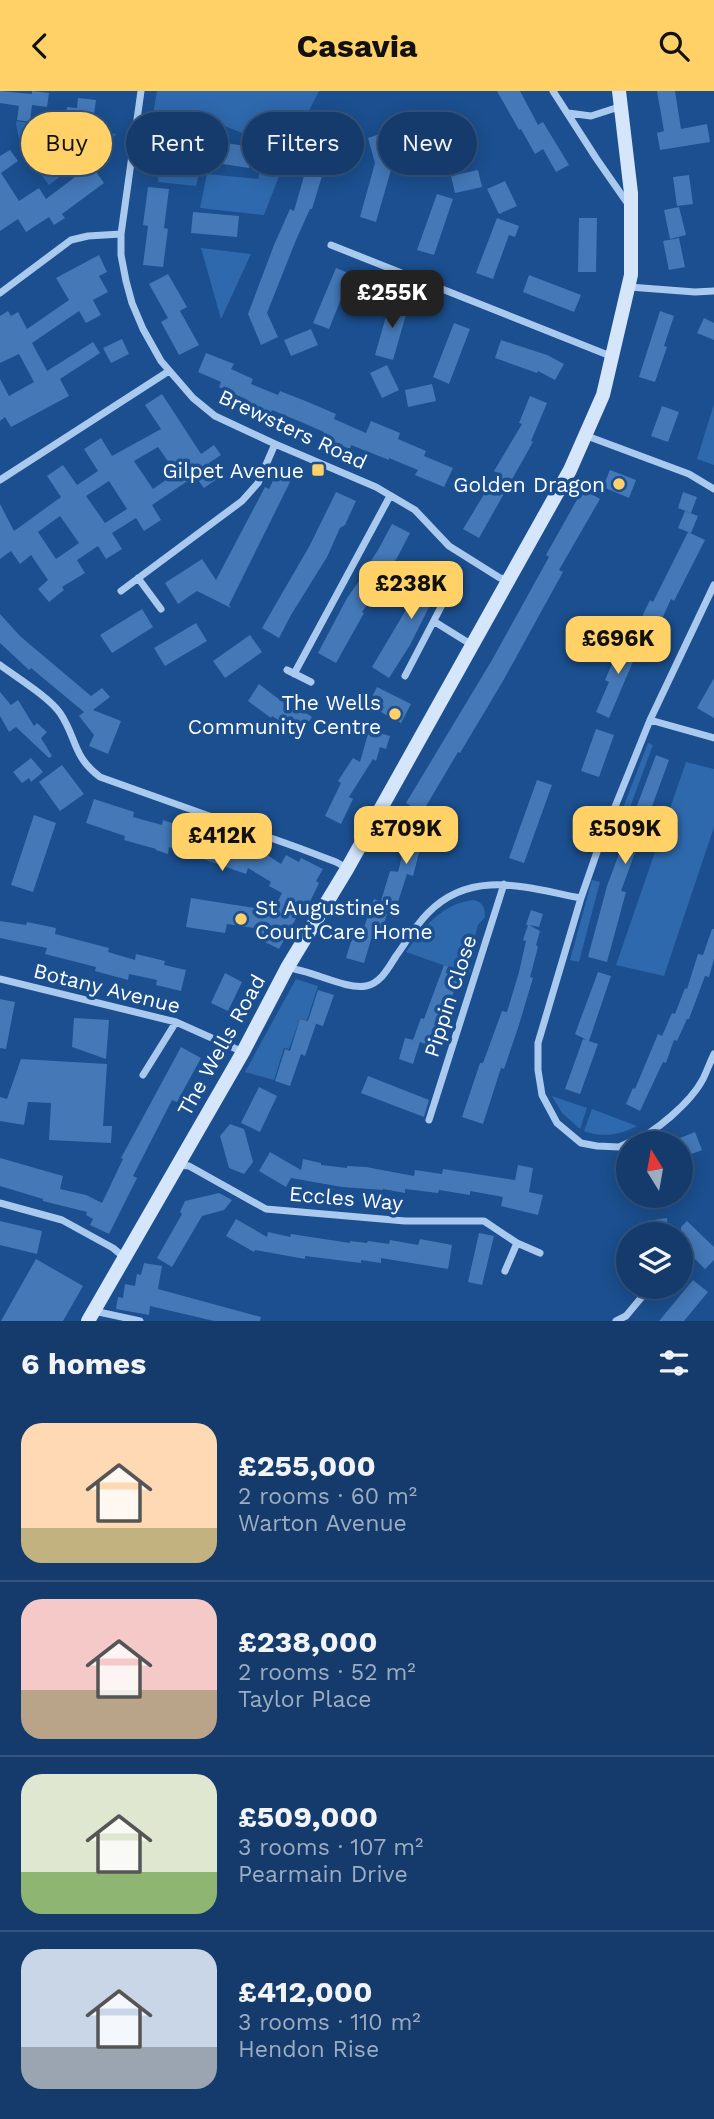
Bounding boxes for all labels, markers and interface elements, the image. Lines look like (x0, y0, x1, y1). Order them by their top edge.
icon: back (21, 27, 59, 65)
text: Casavia (297, 27, 418, 65)
icon: search (655, 27, 693, 65)
chip: Buy (21, 112, 112, 175)
chip: Rent (126, 112, 228, 175)
chip: Filters (242, 112, 364, 175)
chip: New (378, 112, 477, 175)
pin: £255K (343, 271, 441, 330)
text: £255K (357, 279, 427, 306)
street label: Brewsters Road (215, 384, 371, 474)
place label: Gilpet Avenue (162, 458, 304, 483)
marker: Gilpet Avenue (310, 462, 326, 478)
place label: Golden Dragon (453, 472, 605, 497)
marker: Golden Dragon (611, 476, 627, 492)
pin: £238K (362, 561, 460, 621)
text: £238K (375, 570, 447, 597)
pin: £696K (569, 617, 667, 676)
text: £696K (582, 625, 654, 652)
place label: The Wells Community Centre (188, 690, 381, 739)
marker: The Wells Community Centre (387, 706, 403, 722)
pin: £709K (357, 807, 455, 866)
pin: £509K (576, 807, 674, 866)
pin: £412K (173, 813, 271, 873)
text: £709K (370, 815, 442, 842)
text: £509K (589, 815, 661, 842)
text: £412K (188, 822, 256, 849)
place label: St Augustine's Court Care Home (255, 895, 433, 944)
marker: St Augustine's Court Care Home (233, 911, 249, 927)
street label: Pippin Close (418, 932, 482, 1060)
street label: Botany Avenue (31, 958, 183, 1018)
street label: The Wells Road (172, 970, 270, 1120)
north arrow (616, 1131, 693, 1207)
map controls (616, 1131, 693, 1299)
street label: Eccles Way (288, 1181, 404, 1215)
button: layers (616, 1222, 693, 1299)
icon: filters (655, 1344, 693, 1382)
text: 6 homes (21, 1346, 146, 1381)
text: £255,000 (238, 1448, 376, 1483)
icon: home (77, 1451, 161, 1535)
text: 2 rooms · 60 m² (238, 1483, 417, 1510)
text: Warton Avenue (238, 1510, 407, 1537)
text: £238,000 (238, 1624, 377, 1659)
icon: home (77, 1627, 161, 1711)
text: 2 rooms · 52 m² (238, 1659, 416, 1686)
text: Taylor Place (238, 1686, 372, 1713)
text: £509,000 (238, 1799, 378, 1834)
icon: home (77, 1802, 161, 1886)
text: 3 rooms · 107 m² (238, 1834, 424, 1861)
text: Pearmain Drive (238, 1861, 408, 1888)
text: £412,000 (238, 1974, 372, 2009)
icon: home (77, 1977, 161, 2061)
text: 3 rooms · 110 m² (238, 2009, 421, 2036)
text: Hendon Rise (238, 2036, 379, 2063)

